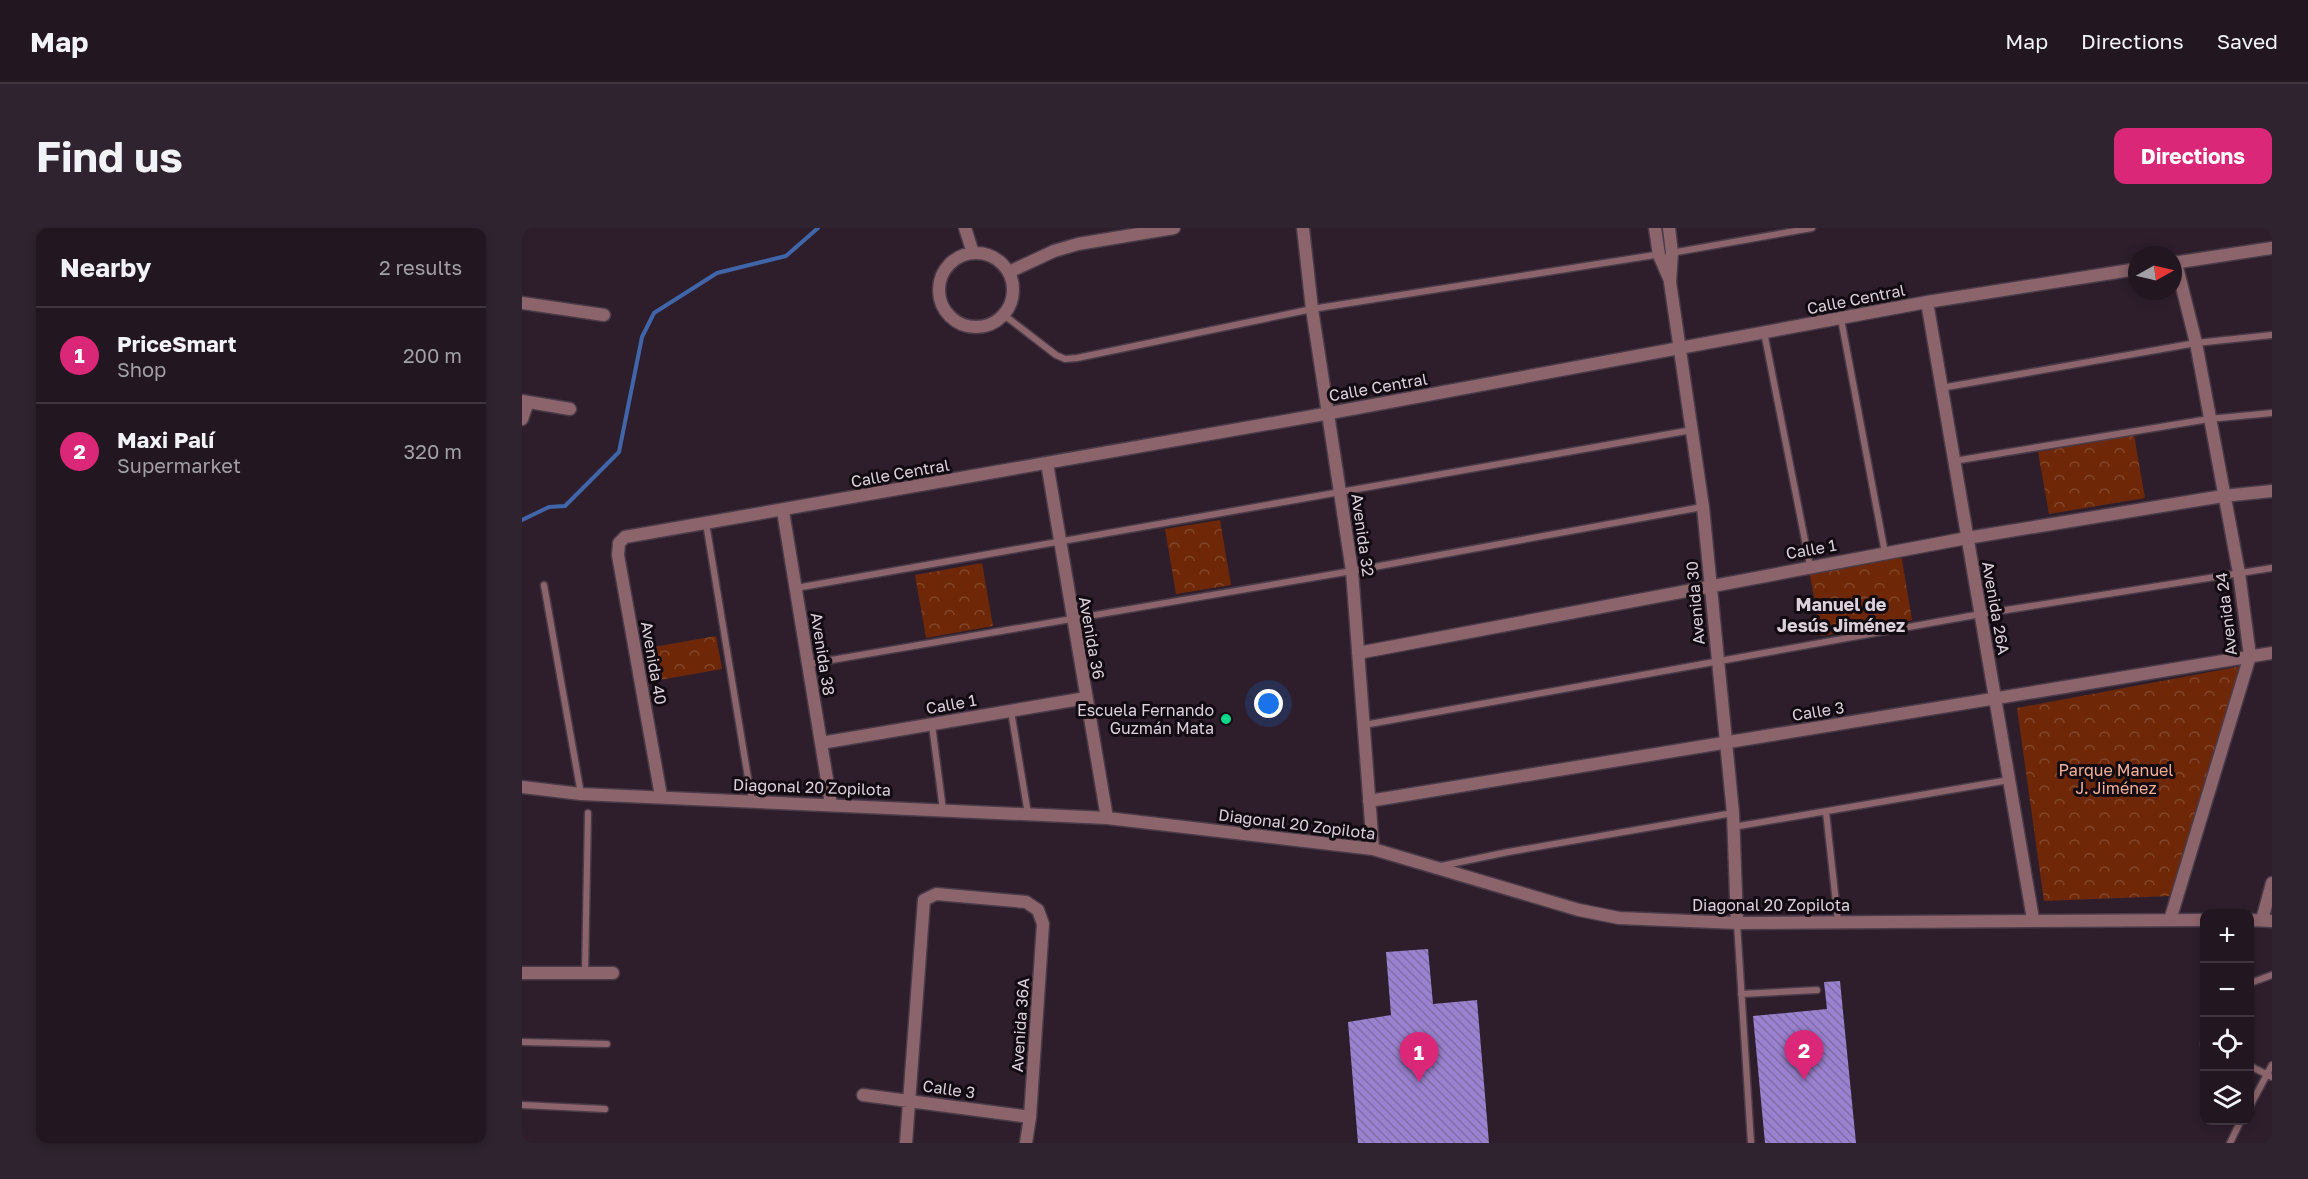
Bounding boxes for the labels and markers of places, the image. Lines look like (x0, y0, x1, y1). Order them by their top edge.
place label: Escuela Fernando Guzmán Mata (1077, 700, 1214, 738)
marker: Escuela Fernando Guzmán Mata (1219, 712, 1233, 726)
pin: 2 (1784, 1030, 1824, 1080)
pin: 1 (1400, 1032, 1438, 1082)

